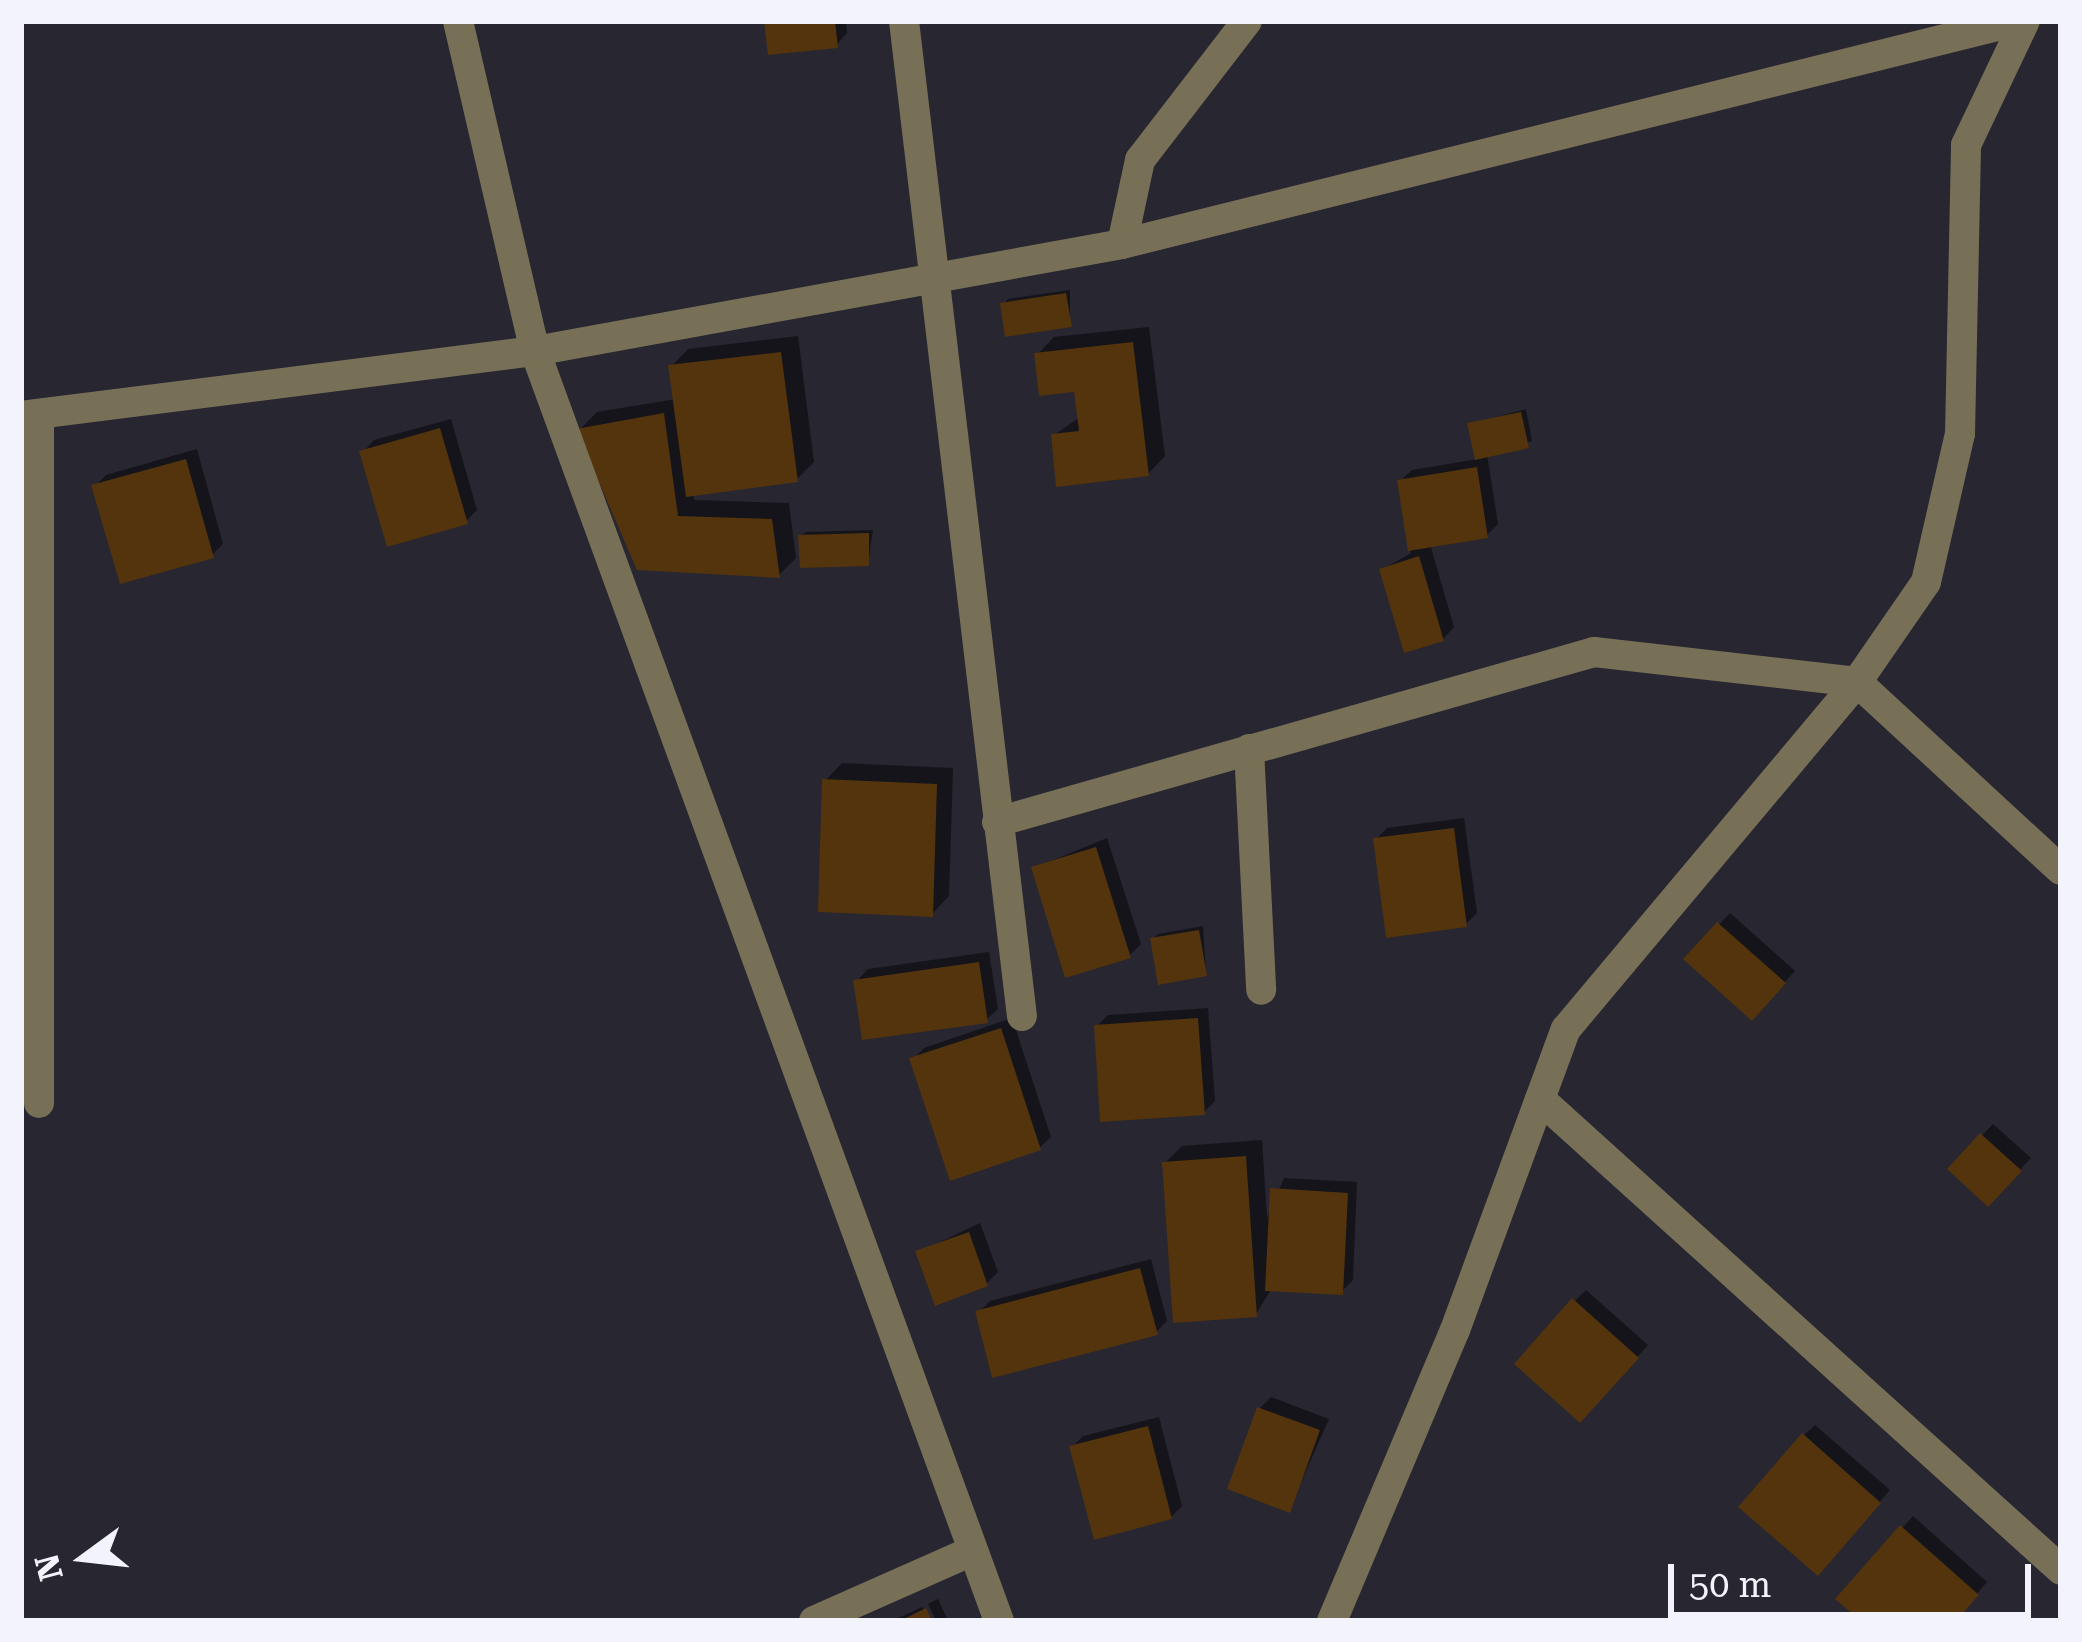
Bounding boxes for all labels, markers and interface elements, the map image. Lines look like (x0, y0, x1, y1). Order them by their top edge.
north arrow (24, 1498, 144, 1618)
scale bar (1674, 1540, 2037, 1614)
text: N (27, 1550, 71, 1585)
text: 50 m (1689, 1564, 1771, 1606)

